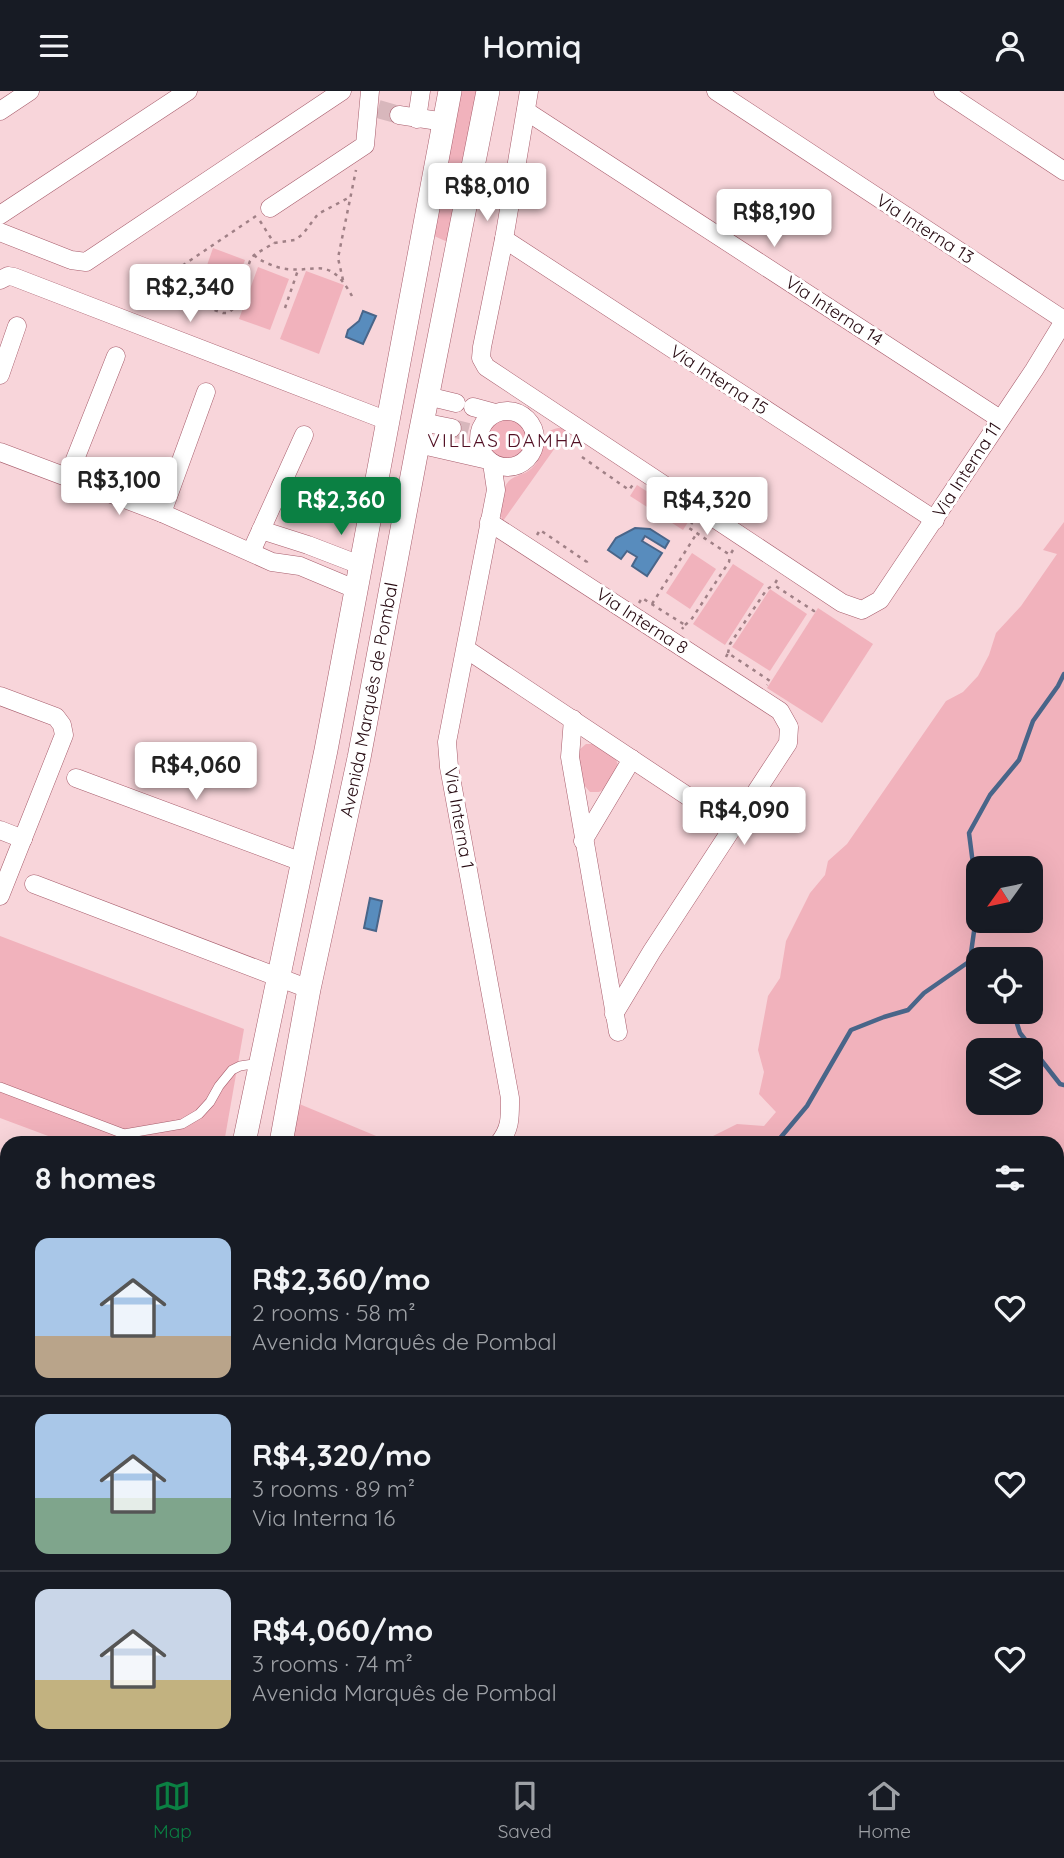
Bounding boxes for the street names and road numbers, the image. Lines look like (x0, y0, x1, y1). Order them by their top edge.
street label: Via Interna 13 (872, 188, 978, 269)
street label: Via Interna 14 (781, 270, 887, 351)
street label: Via Interna 15 (666, 339, 773, 420)
street label: Via Interna 11 (927, 418, 1006, 522)
street label: Avenida Marquês de Pombal (335, 580, 403, 819)
street label: Via Interna 8 (592, 582, 693, 659)
street label: Via Interna 1 (439, 765, 480, 870)

